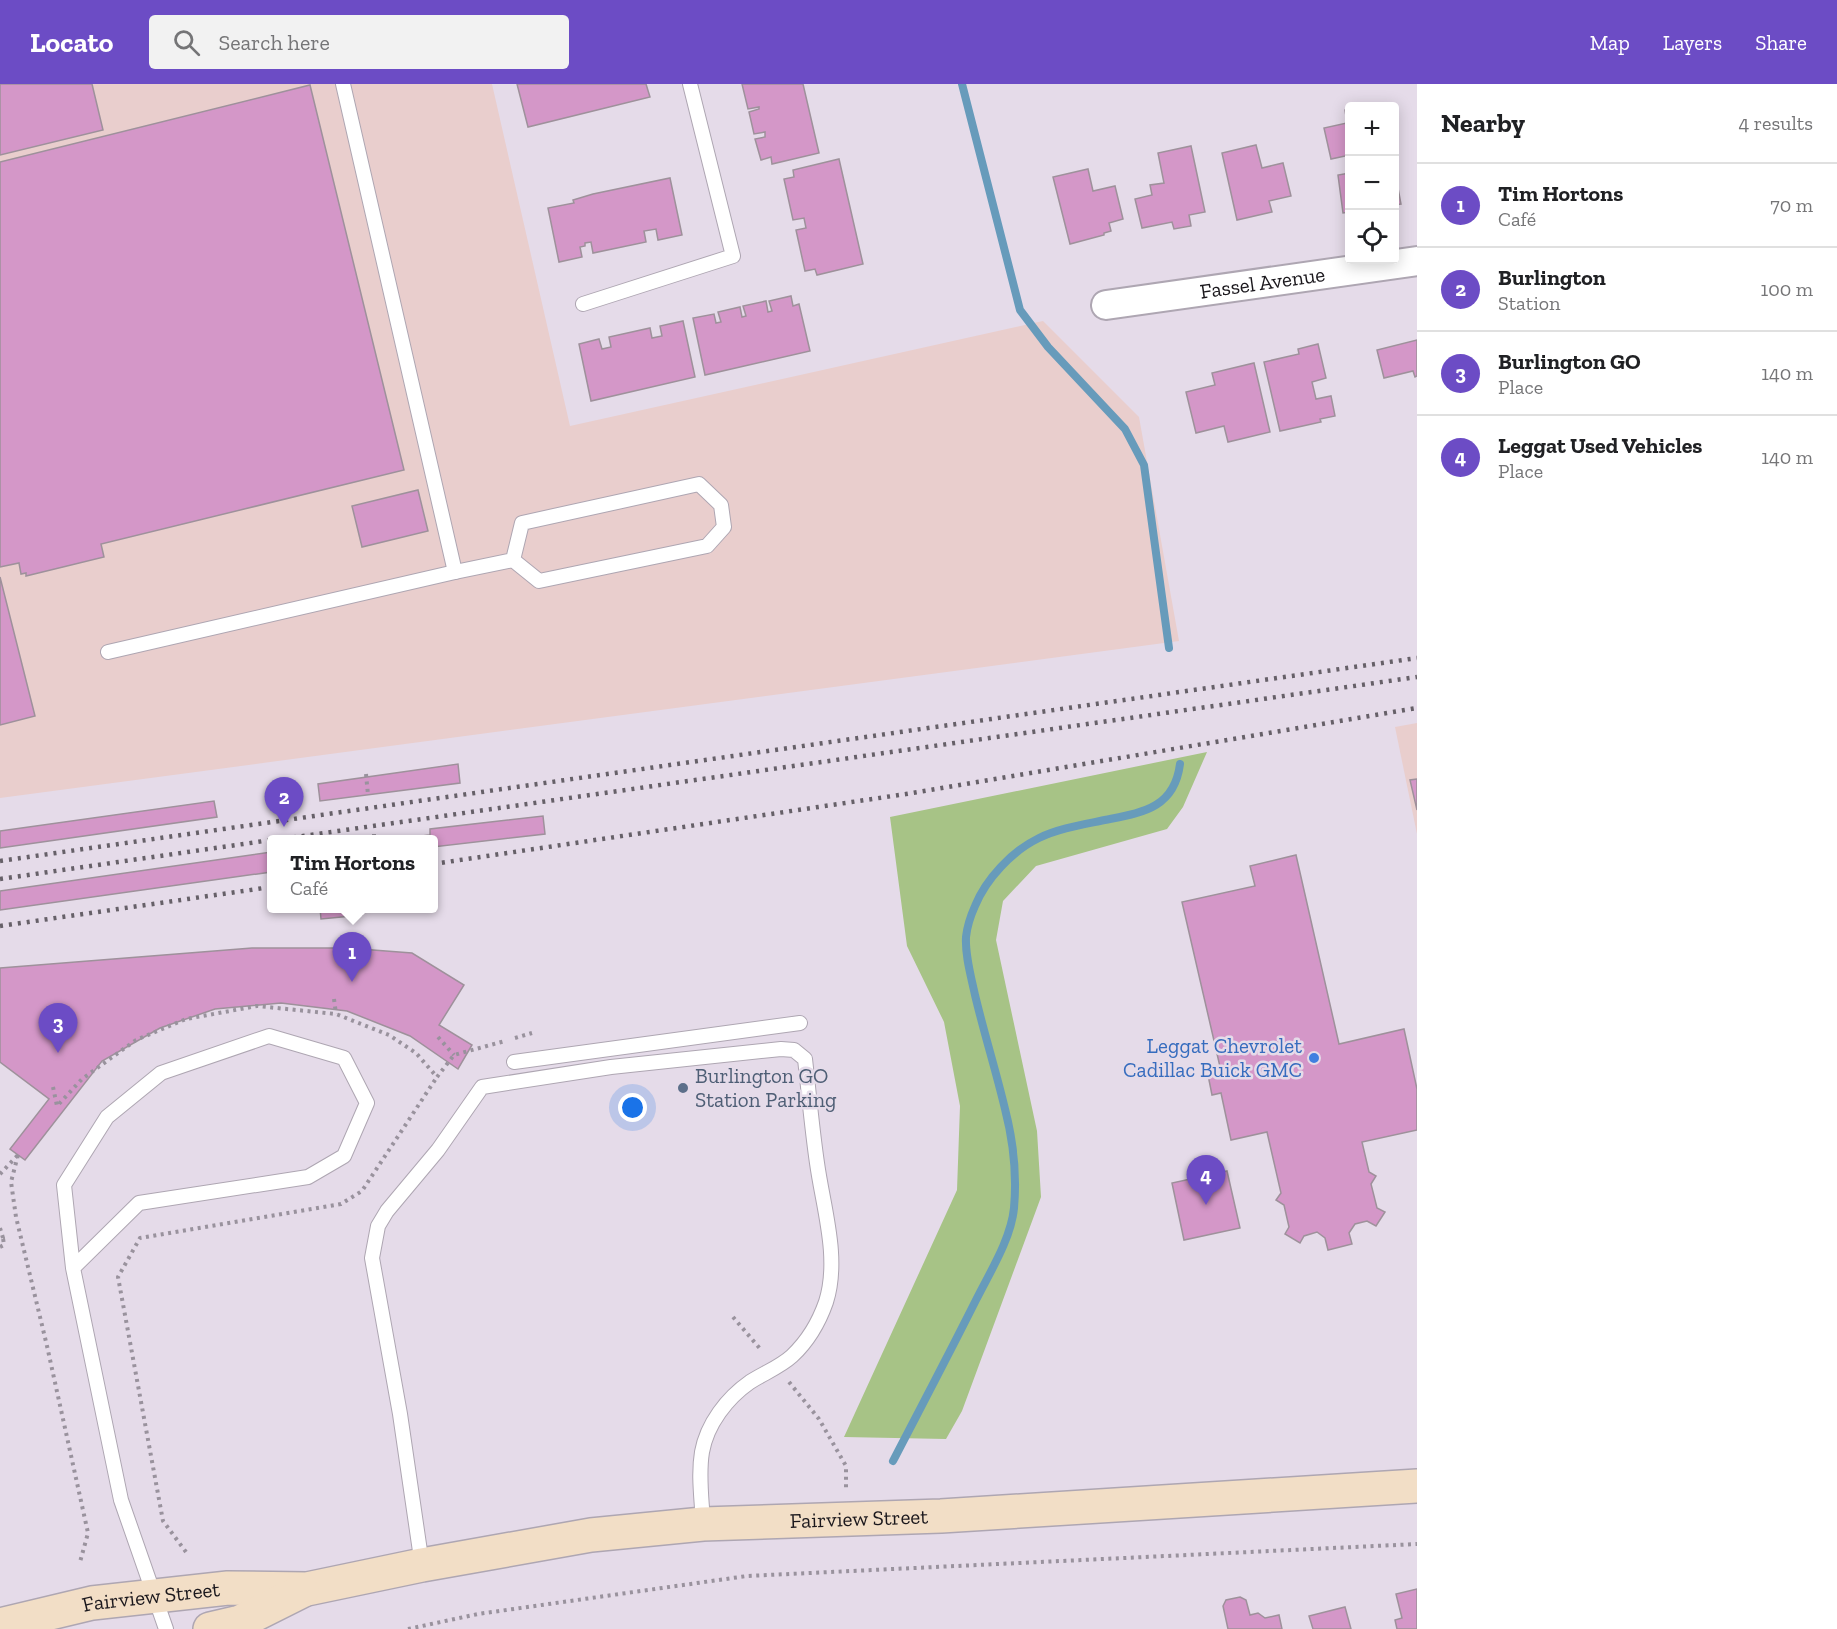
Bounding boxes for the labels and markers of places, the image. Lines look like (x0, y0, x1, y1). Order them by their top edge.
pin: 2 (264, 778, 304, 827)
pin: 1 (332, 932, 372, 982)
pin: 3 (38, 1004, 78, 1053)
place label: Leggat Chevrolet Cadillac Buick GMC (1123, 1033, 1302, 1082)
marker: Leggat Chevrolet Cadillac Buick GMC (1307, 1051, 1321, 1065)
place label: Burlington GO Station Parking (695, 1063, 837, 1112)
marker: Burlington GO Station Parking (676, 1081, 690, 1095)
pin: 4 (1186, 1156, 1226, 1205)

